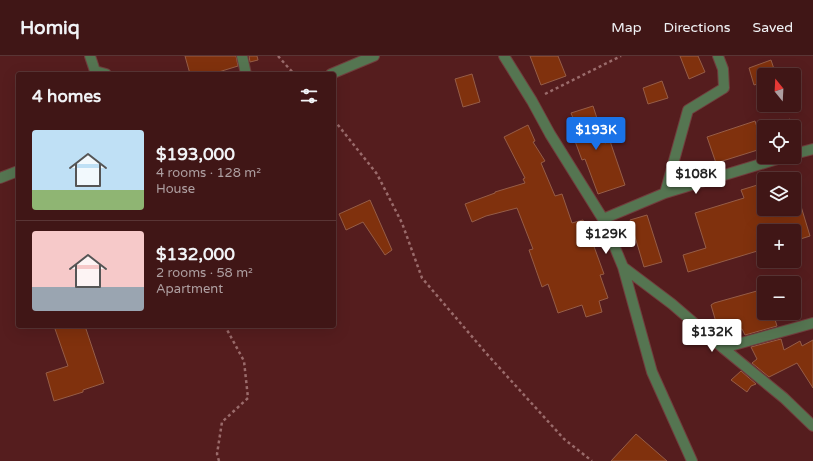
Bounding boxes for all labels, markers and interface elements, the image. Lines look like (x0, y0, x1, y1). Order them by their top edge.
text: Homiq (20, 17, 80, 39)
text: Map (611, 19, 642, 36)
text: Directions (664, 19, 731, 36)
text: Saved (753, 19, 793, 36)
north arrow (757, 68, 801, 112)
map controls (757, 68, 801, 320)
icon: filters (298, 85, 320, 107)
text: 4 homes (32, 86, 101, 107)
pin: $193K (568, 117, 624, 151)
button: locate (757, 120, 801, 164)
text: $193K (575, 122, 617, 138)
text: $193,000 (156, 144, 235, 165)
icon: home (64, 146, 112, 194)
pin: $108K (668, 161, 724, 195)
text: 4 rooms · 128 m² (156, 165, 261, 181)
text: $108K (675, 166, 717, 182)
button: layers (757, 172, 801, 216)
text: House (156, 181, 195, 197)
pin: $129K (578, 221, 634, 255)
button: + (757, 224, 801, 268)
text: $129K (585, 226, 627, 242)
text: $132,000 (156, 244, 235, 265)
icon: home (64, 247, 112, 295)
text: 2 rooms · 58 m² (156, 265, 253, 281)
button: − (757, 276, 801, 320)
text: Apartment (156, 281, 223, 297)
pin: $132K (684, 319, 740, 353)
text: $132K (691, 324, 733, 340)

